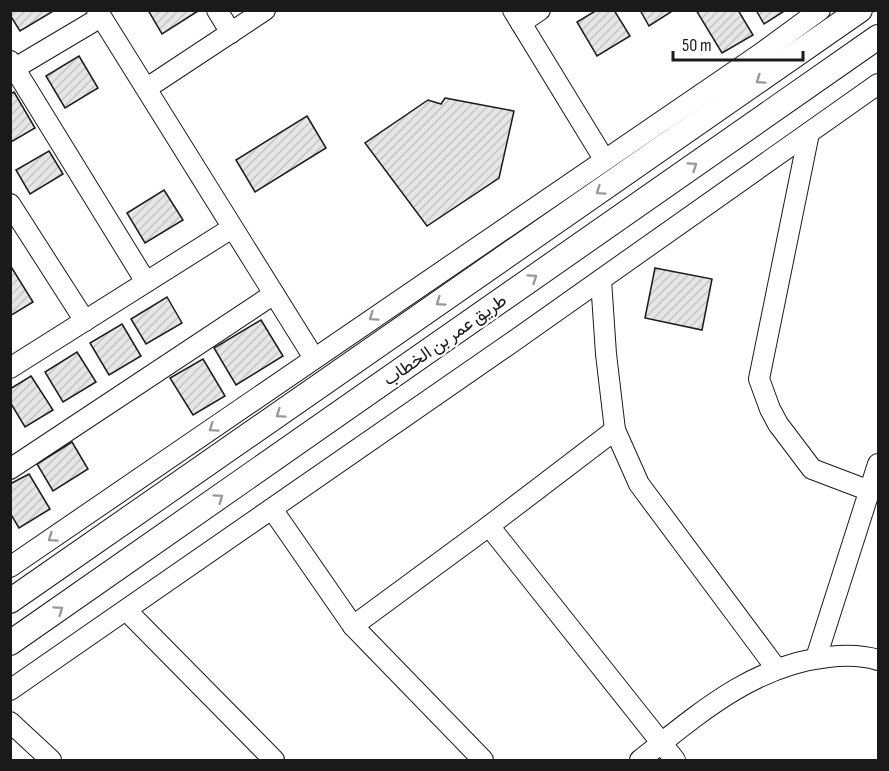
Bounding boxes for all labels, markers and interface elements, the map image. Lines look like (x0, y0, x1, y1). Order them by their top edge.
scale bar (673, 24, 804, 62)
text: 50 m (682, 35, 712, 56)
one-way arrow (756, 73, 767, 84)
one-way arrow (686, 162, 697, 173)
one-way arrow (595, 184, 606, 195)
one-way arrow (527, 274, 538, 285)
street label: طريق عمر بن الخطاب (379, 290, 511, 390)
one-way arrow (435, 295, 446, 306)
one-way arrow (369, 310, 380, 321)
one-way arrow (275, 407, 286, 418)
one-way arrow (208, 421, 219, 432)
one-way arrow (212, 494, 223, 505)
one-way arrow (48, 531, 59, 542)
one-way arrow (52, 606, 63, 617)

